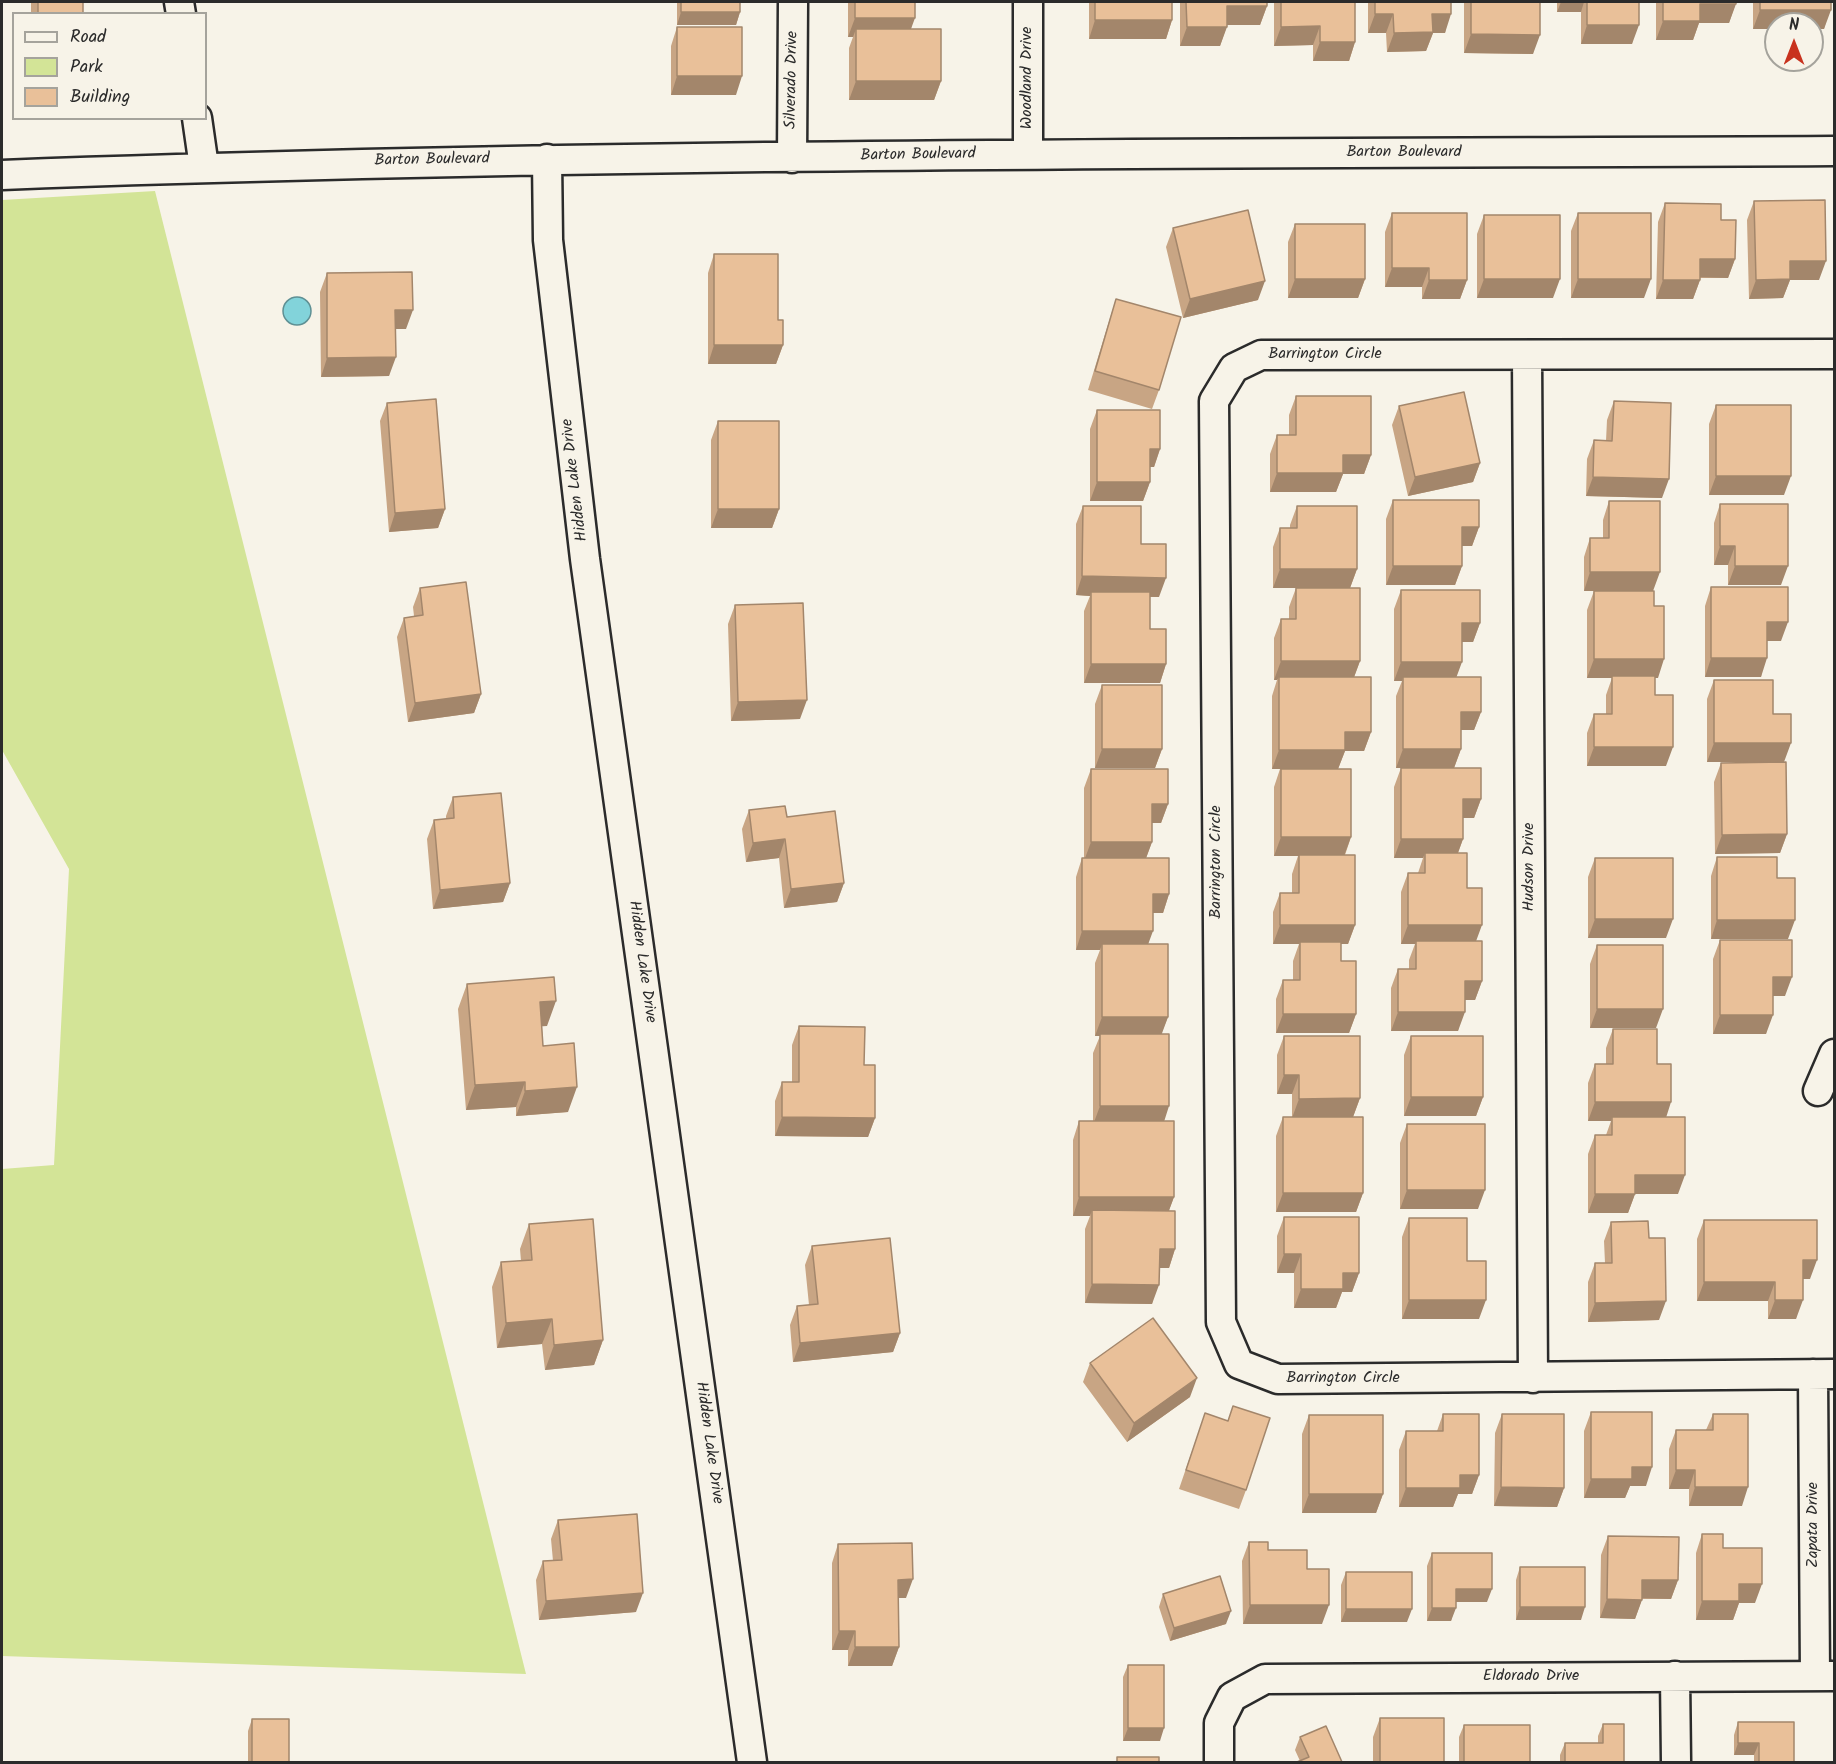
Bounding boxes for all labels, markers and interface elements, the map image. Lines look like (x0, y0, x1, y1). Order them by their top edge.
legend (12, 12, 207, 120)
north arrow (1764, 12, 1824, 72)
text: N (1789, 13, 1799, 38)
text: Road (70, 23, 106, 52)
street label: Woodland Drive (1018, 27, 1038, 129)
street label: Silverado Drive (783, 31, 803, 129)
text: Park (70, 53, 103, 82)
text: Building (70, 83, 130, 112)
street label: Barton Boulevard (1346, 143, 1462, 163)
street label: Barton Boulevard (860, 145, 976, 167)
street label: Barton Boulevard (374, 150, 490, 172)
street label: Barrington Circle (1268, 345, 1382, 365)
street label: Hidden Lake Drive (559, 418, 593, 542)
street label: Barrington Circle (1207, 805, 1227, 919)
street label: Hudson Drive (1520, 823, 1540, 911)
street label: Hidden Lake Drive (623, 900, 659, 1024)
street label: Barrington Circle (1286, 1369, 1400, 1389)
street label: Hidden Lake Drive (690, 1381, 726, 1505)
street label: Zapata Drive (1804, 1482, 1824, 1568)
street label: Eldorado Drive (1483, 1667, 1579, 1687)

